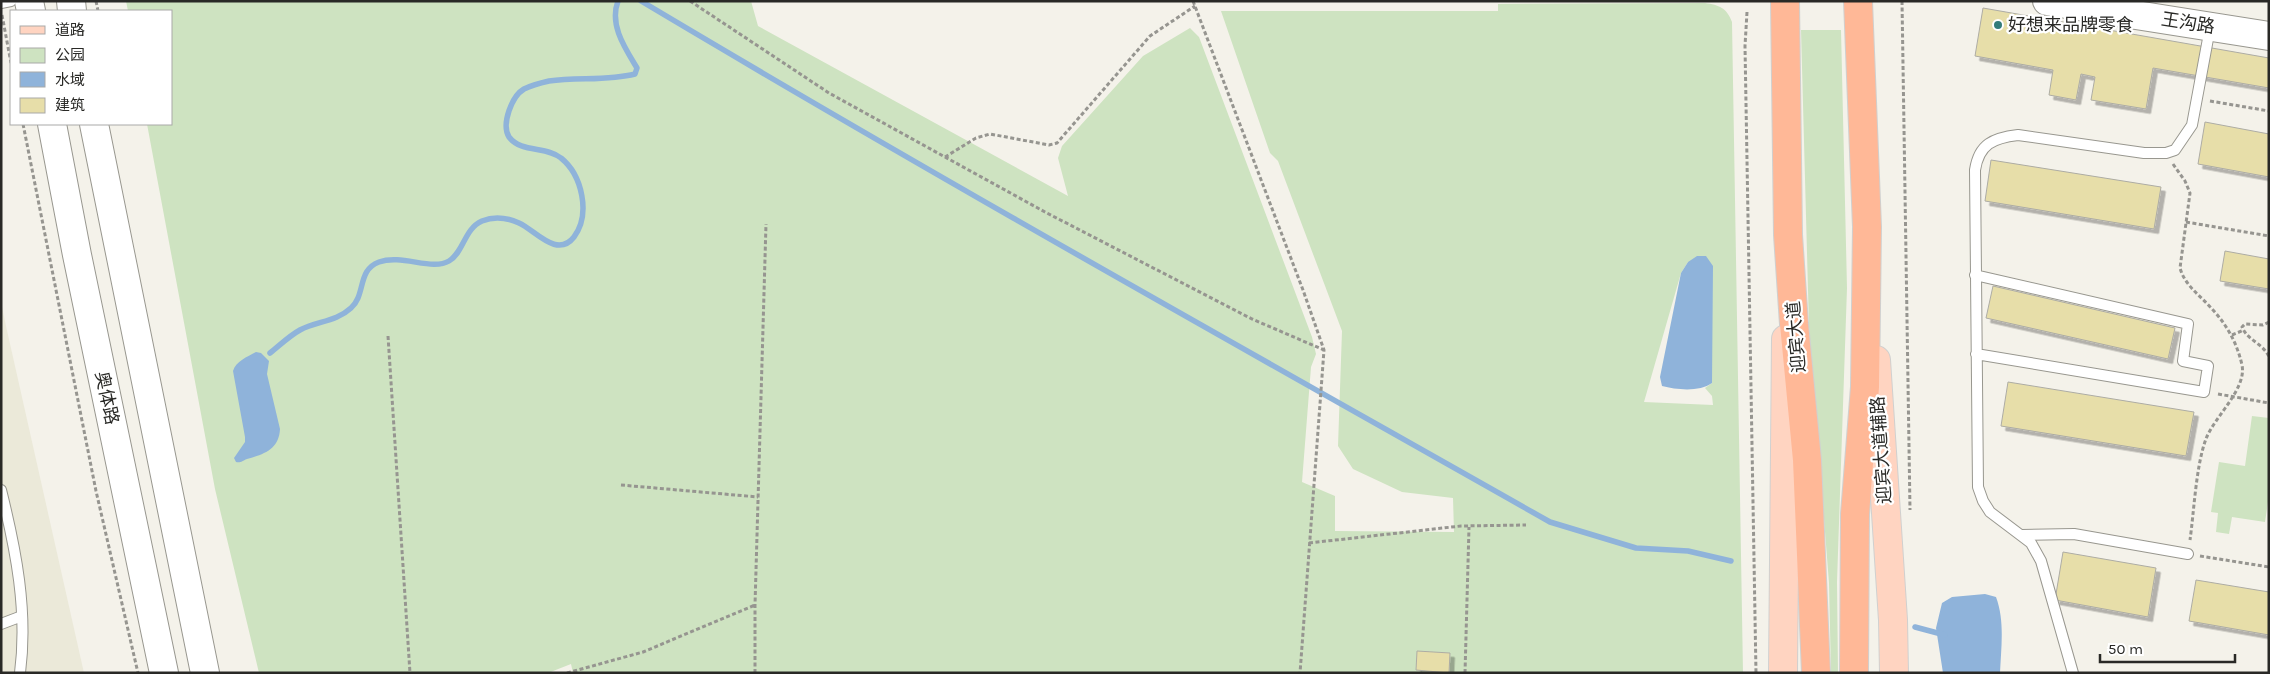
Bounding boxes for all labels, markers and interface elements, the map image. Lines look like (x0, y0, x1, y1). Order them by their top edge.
street label: 王沟路 (2160, 8, 2216, 38)
legend (10, 10, 172, 125)
place label: 好想来品牌零食 (2008, 14, 2134, 36)
marker: 好想来品牌零食 (1992, 19, 2004, 31)
text: 道路 (55, 21, 85, 39)
text: 公园 (55, 46, 85, 64)
text: 水域 (55, 71, 85, 89)
text: 建筑 (55, 96, 85, 114)
street label: 迎宾大道 (1782, 300, 1810, 374)
street label: 奥体路 (91, 369, 123, 427)
street label: 迎宾大道辅路 (1866, 395, 1896, 505)
scale bar (2100, 632, 2235, 664)
text: 50 m (2108, 640, 2143, 658)

